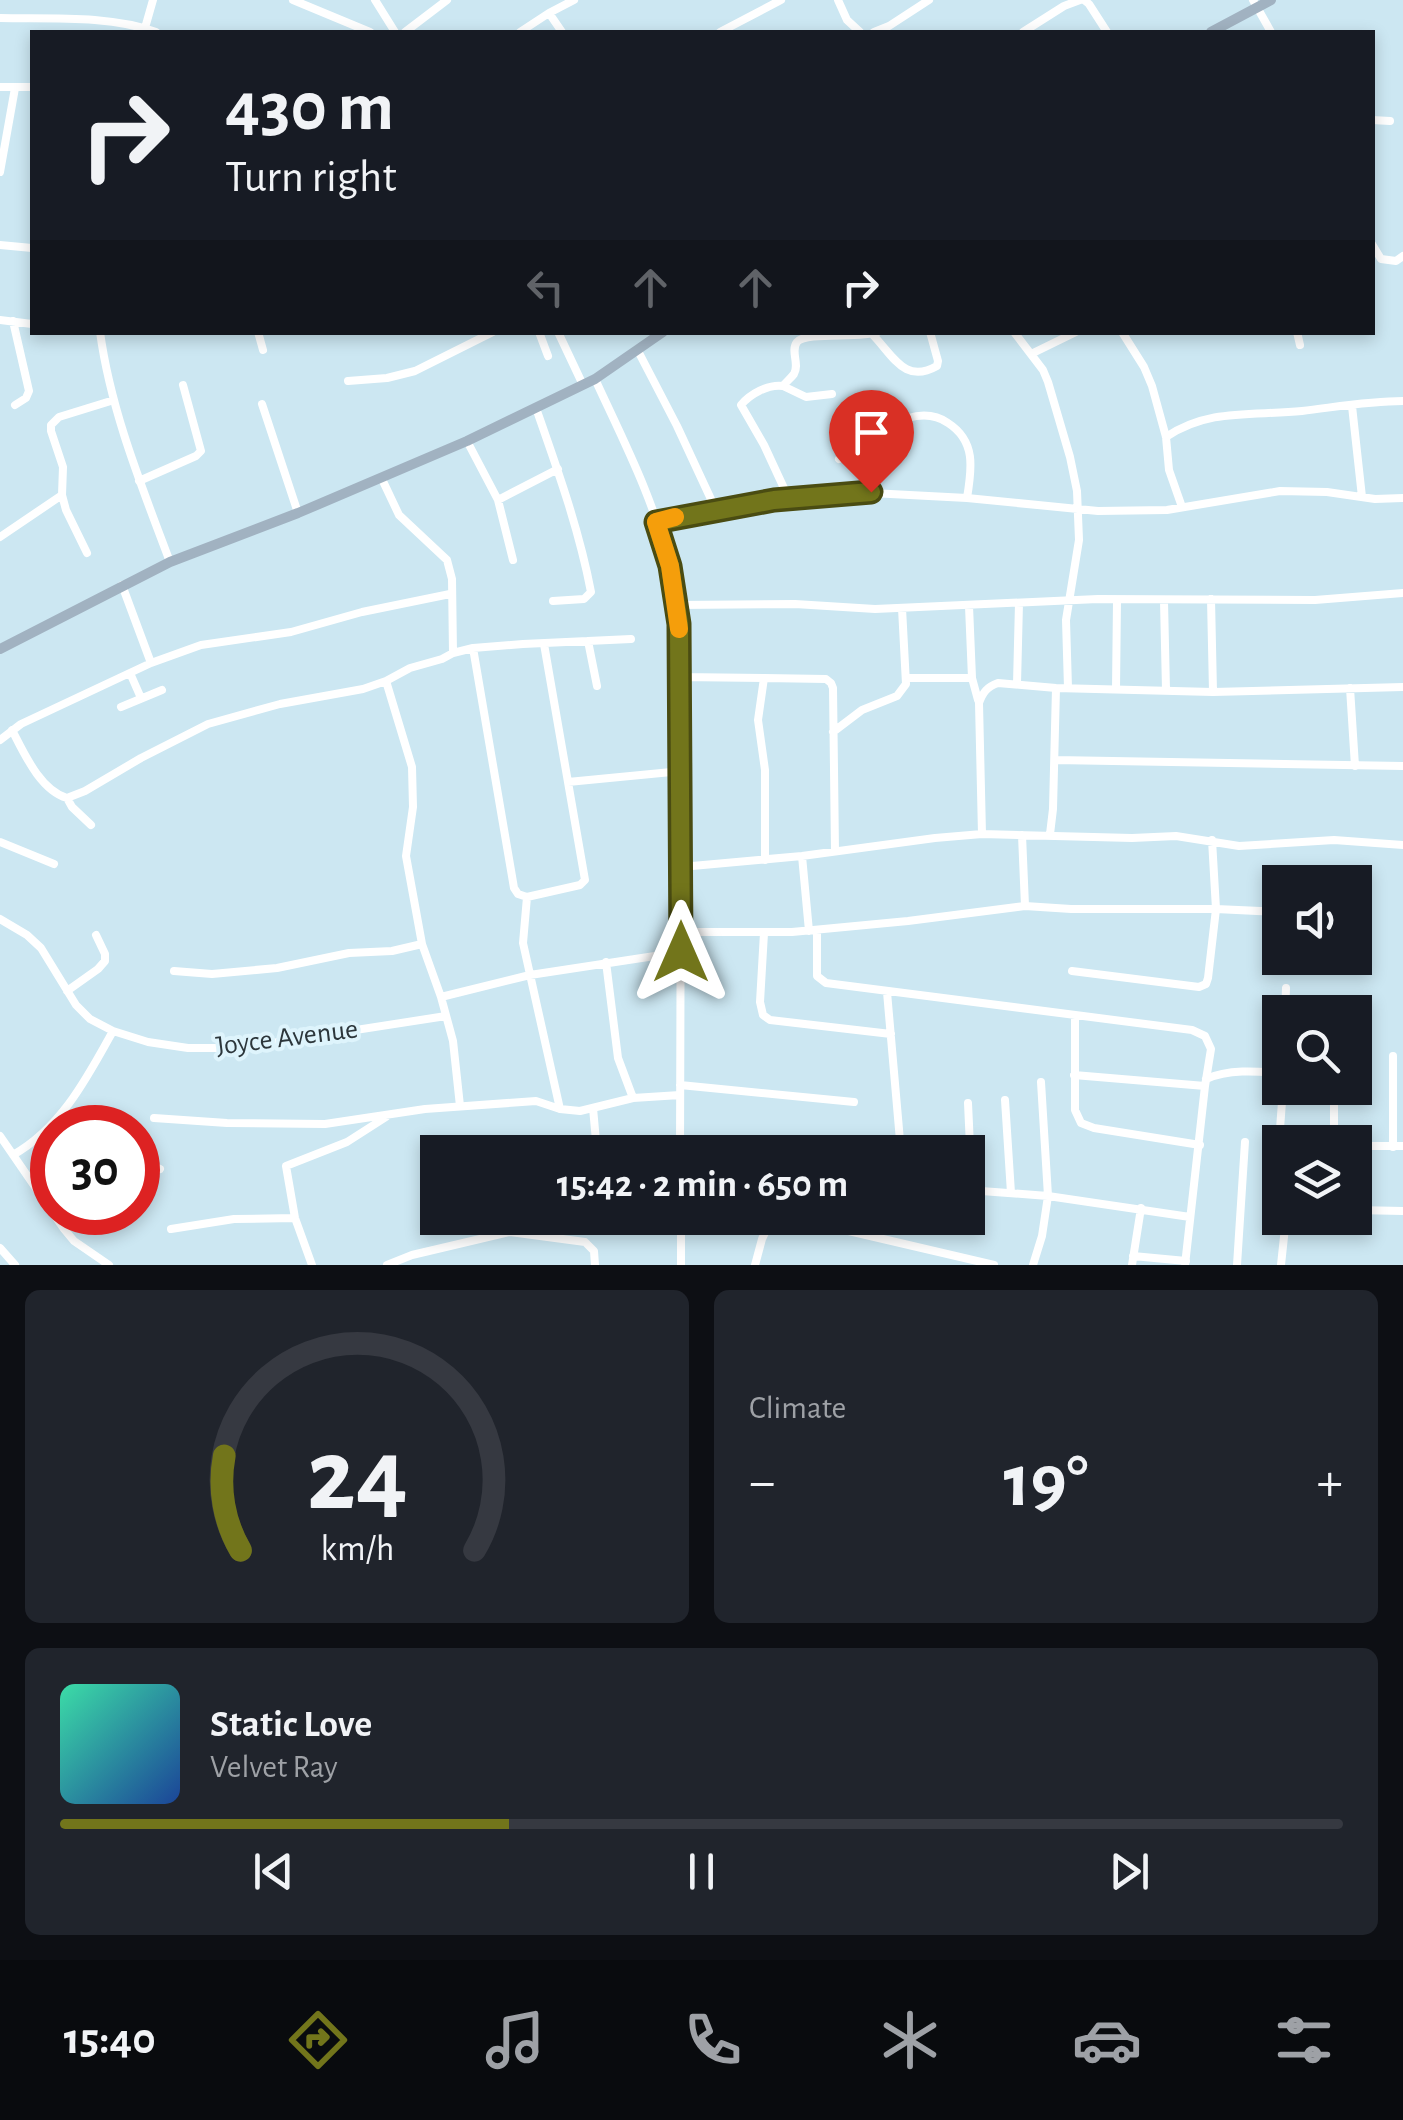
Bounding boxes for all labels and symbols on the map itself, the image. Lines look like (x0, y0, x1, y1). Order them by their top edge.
pin (829, 390, 914, 493)
position arrow (629, 900, 733, 1004)
street label: Joyce Avenue (214, 1015, 360, 1061)
speed limit sign: 30 (30, 1105, 160, 1235)

